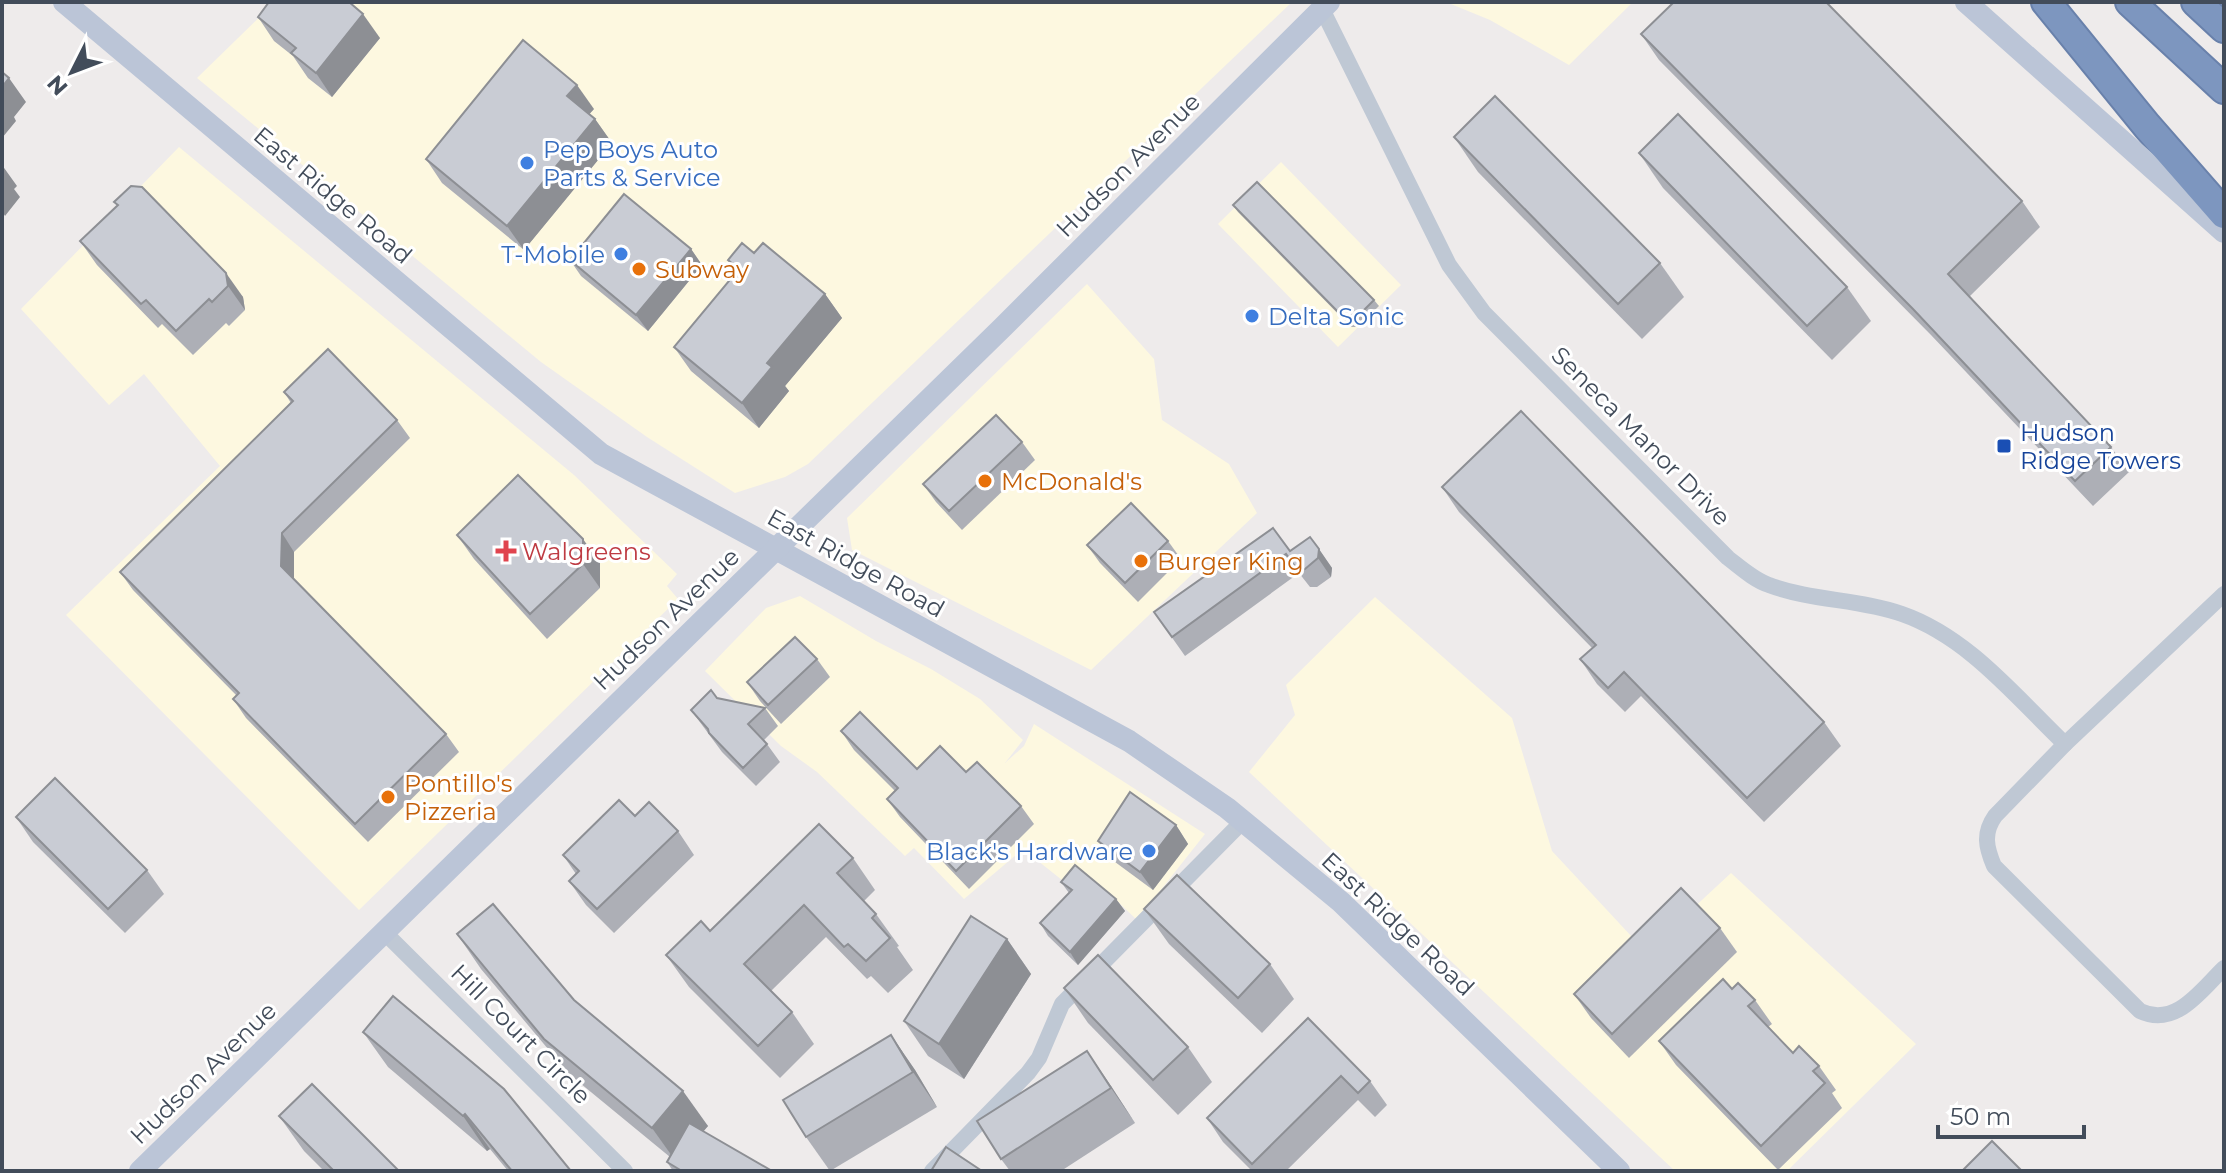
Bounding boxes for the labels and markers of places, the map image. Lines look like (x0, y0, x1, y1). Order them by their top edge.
place label: Pep Boys Auto Parts & Service (543, 135, 721, 192)
marker: Pep Boys Auto Parts & Service (518, 154, 536, 172)
place label: T-Mobile (501, 240, 605, 269)
marker: T-Mobile (612, 245, 630, 263)
place label: Subway (655, 255, 749, 284)
marker: Subway (630, 260, 648, 278)
place label: Delta Sonic (1268, 302, 1404, 331)
marker: Delta Sonic (1243, 307, 1261, 325)
place label: Hudson Ridge Towers (2020, 418, 2181, 475)
marker: Hudson Ridge Towers (1995, 437, 2013, 455)
place label: McDonald's (1001, 467, 1142, 496)
marker: McDonald's (976, 472, 994, 490)
place label: Walgreens (522, 537, 651, 566)
marker: Walgreens (497, 542, 515, 560)
place label: Burger King (1157, 547, 1304, 576)
marker: Burger King (1132, 552, 1150, 570)
place label: Pontillo's Pizzeria (404, 769, 513, 826)
marker: Pontillo's Pizzeria (379, 788, 397, 806)
place label: Black's Hardware (926, 837, 1133, 866)
marker: Black's Hardware (1140, 842, 1158, 860)

